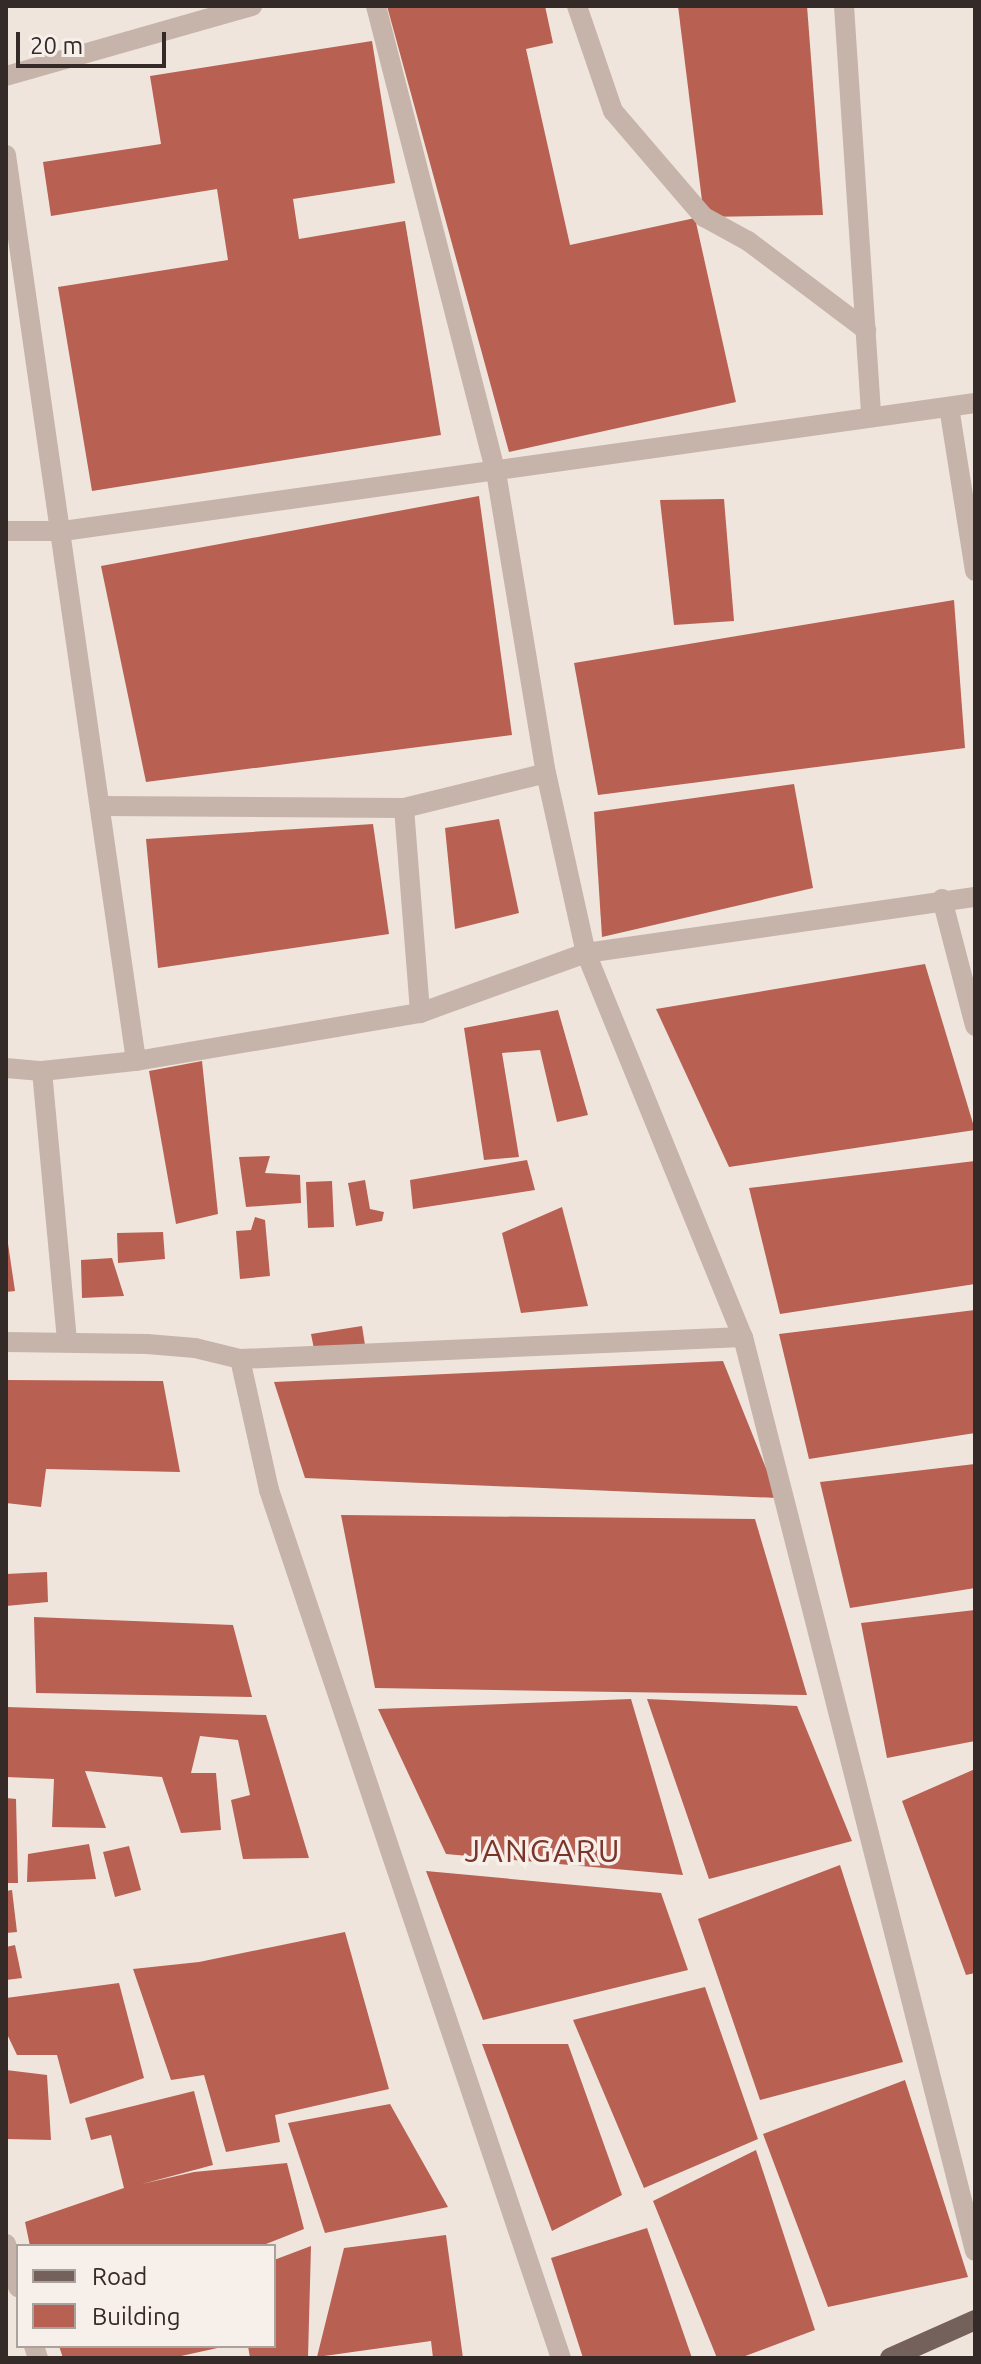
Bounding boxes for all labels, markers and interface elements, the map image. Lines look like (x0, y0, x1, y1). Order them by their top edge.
scale bar (20, 16, 170, 66)
text: 20 m (30, 32, 83, 59)
district label: JANGARU (464, 1831, 622, 1869)
legend (16, 2244, 276, 2348)
text: Road (92, 2263, 147, 2290)
text: Building (92, 2303, 180, 2330)

